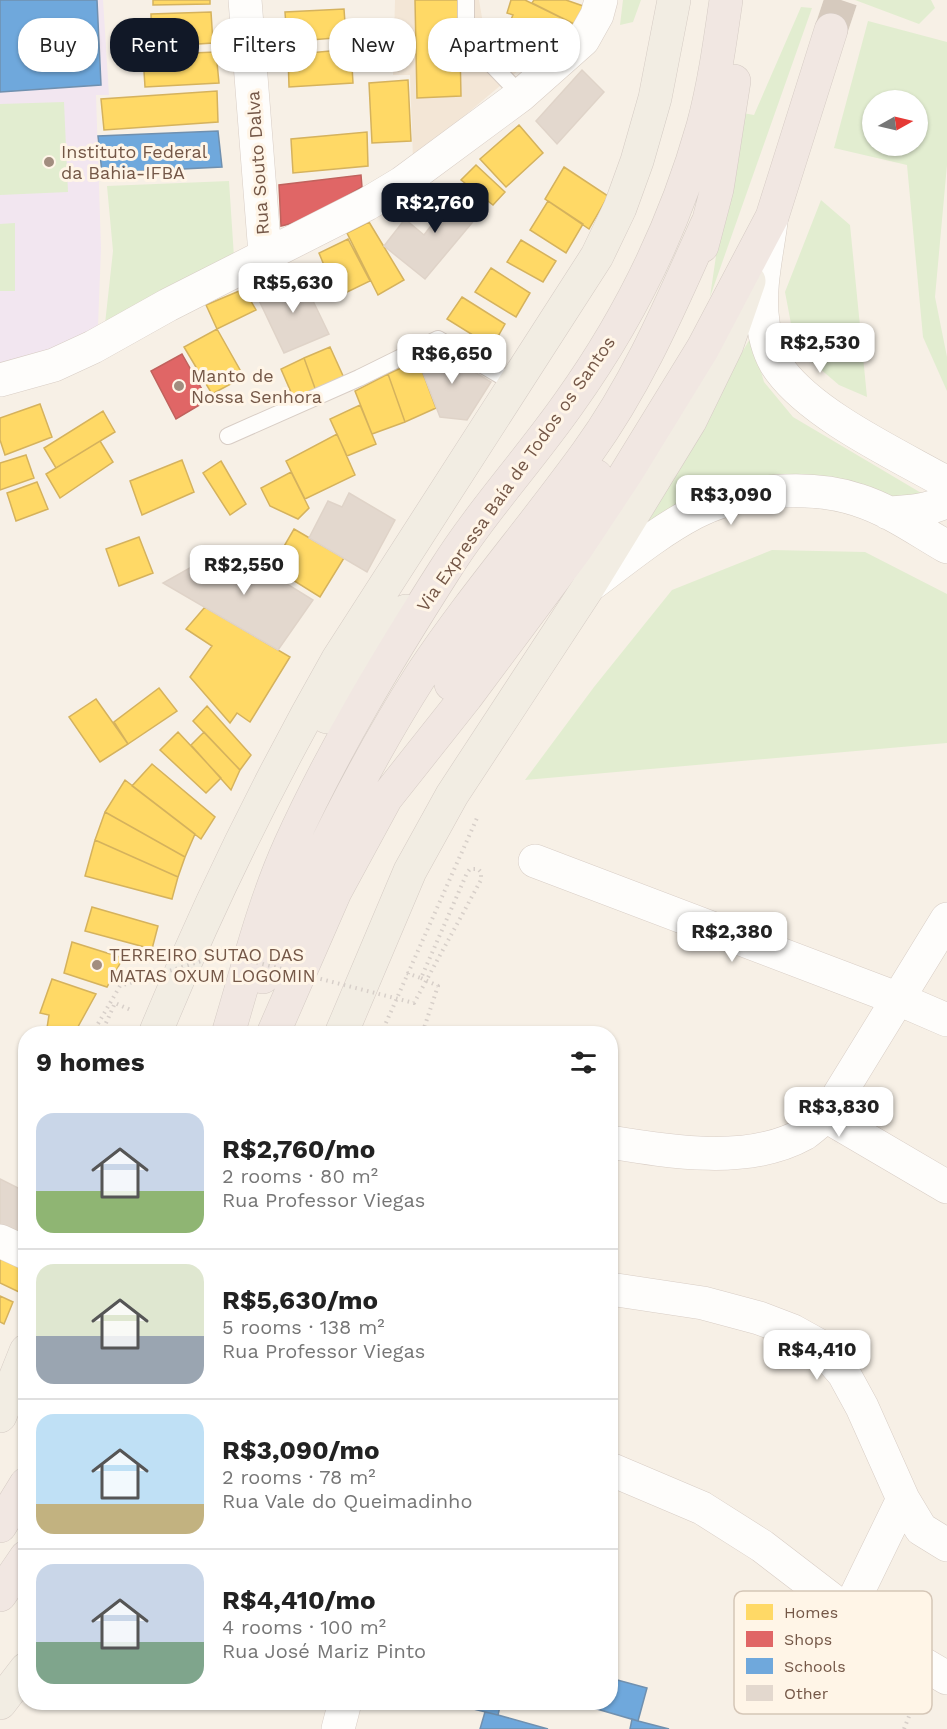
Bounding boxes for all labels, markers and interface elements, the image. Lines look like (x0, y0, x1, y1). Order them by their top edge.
chip: Buy (18, 18, 98, 72)
chip: Rent (110, 18, 199, 72)
chip: Filters (211, 18, 317, 72)
chip: New (329, 18, 416, 72)
chip: Apartment (428, 18, 580, 72)
street label: Rua Souto Dalva (242, 90, 273, 236)
north arrow (862, 90, 928, 156)
map controls (862, 90, 928, 156)
place label: Instituto Federal da Bahia-IFBA (61, 141, 208, 183)
marker: Instituto Federal da Bahia-IFBA (42, 155, 56, 169)
pin: R$2,760 (380, 183, 490, 234)
text: R$2,760 (396, 190, 474, 214)
pin: R$5,630 (238, 263, 348, 314)
text: R$5,630 (253, 270, 334, 294)
pin: R$2,530 (765, 323, 875, 374)
text: R$2,530 (780, 330, 860, 354)
street label: Via Expressa Baía de Todos os Santos (412, 332, 619, 615)
pin: R$6,650 (397, 334, 507, 385)
text: R$6,650 (411, 341, 493, 365)
place label: Manto de Nossa Senhora (191, 365, 322, 407)
marker: Manto de Nossa Senhora (172, 379, 186, 393)
pin: R$3,090 (676, 475, 786, 526)
text: R$3,090 (690, 482, 772, 506)
pin: R$2,550 (189, 545, 299, 596)
text: R$2,550 (204, 552, 284, 576)
pin: R$2,380 (677, 912, 787, 963)
text: R$2,380 (691, 919, 773, 943)
place label: TERREIRO SUTAO DAS MATAS OXUM LOGOMIN (109, 944, 316, 986)
marker: TERREIRO SUTAO DAS MATAS OXUM LOGOMIN (90, 958, 104, 972)
icon: filters (567, 1046, 600, 1079)
text: 9 homes (36, 1047, 145, 1077)
pin: R$3,830 (784, 1087, 894, 1138)
text: R$3,830 (798, 1094, 880, 1118)
text: R$2,760/mo (222, 1134, 375, 1164)
icon: home (84, 1137, 156, 1209)
text: 2 rooms · 80 m² (222, 1164, 378, 1188)
text: Rua Professor Viegas (222, 1188, 425, 1212)
text: R$5,630/mo (222, 1285, 378, 1315)
icon: home (84, 1288, 156, 1360)
text: 5 rooms · 138 m² (222, 1315, 385, 1339)
pin: R$4,410 (762, 1330, 872, 1381)
text: R$4,410 (777, 1337, 857, 1361)
text: Rua Professor Viegas (222, 1339, 425, 1363)
text: R$3,090/mo (222, 1435, 380, 1465)
icon: home (84, 1438, 156, 1510)
text: 2 rooms · 78 m² (222, 1465, 376, 1489)
text: Rua Vale do Queimadinho (222, 1489, 473, 1513)
text: R$4,410/mo (222, 1585, 376, 1615)
icon: home (84, 1588, 156, 1660)
legend (734, 1591, 932, 1714)
text: Homes (784, 1603, 838, 1622)
text: 4 rooms · 100 m² (222, 1615, 386, 1639)
text: Shops (784, 1630, 832, 1649)
text: Rua José Mariz Pinto (222, 1639, 426, 1663)
text: Schools (784, 1657, 846, 1676)
text: Other (784, 1684, 829, 1703)

